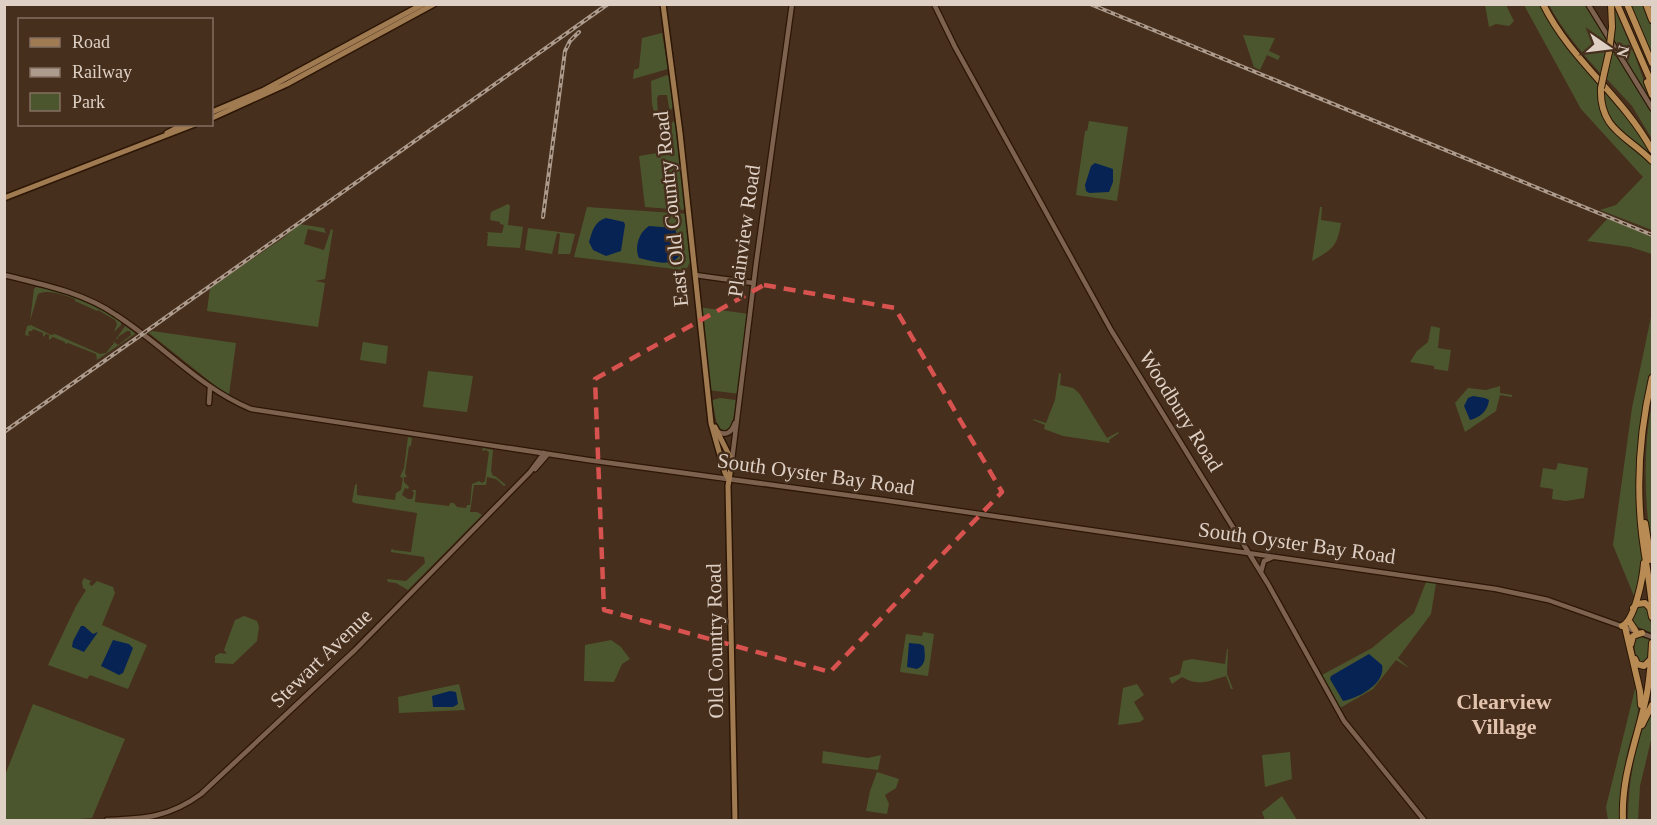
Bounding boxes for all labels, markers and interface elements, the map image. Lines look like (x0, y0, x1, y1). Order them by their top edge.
legend (18, 18, 213, 126)
north arrow (1579, 18, 1639, 78)
text: Road (72, 32, 110, 52)
text: N (1613, 44, 1633, 60)
text: Railway (72, 62, 132, 82)
text: Park (72, 92, 105, 112)
street label: East Old Country Road (649, 110, 693, 308)
street label: Plainview Road (723, 163, 765, 299)
street label: Woodbury Road (1134, 346, 1228, 476)
street label: South Oyster Bay Road (716, 448, 917, 500)
street label: South Oyster Bay Road (1197, 517, 1398, 569)
street label: Old Country Road (702, 563, 728, 719)
street label: Stewart Avenue (265, 604, 377, 712)
district label: Clearview Village (1456, 689, 1552, 739)

